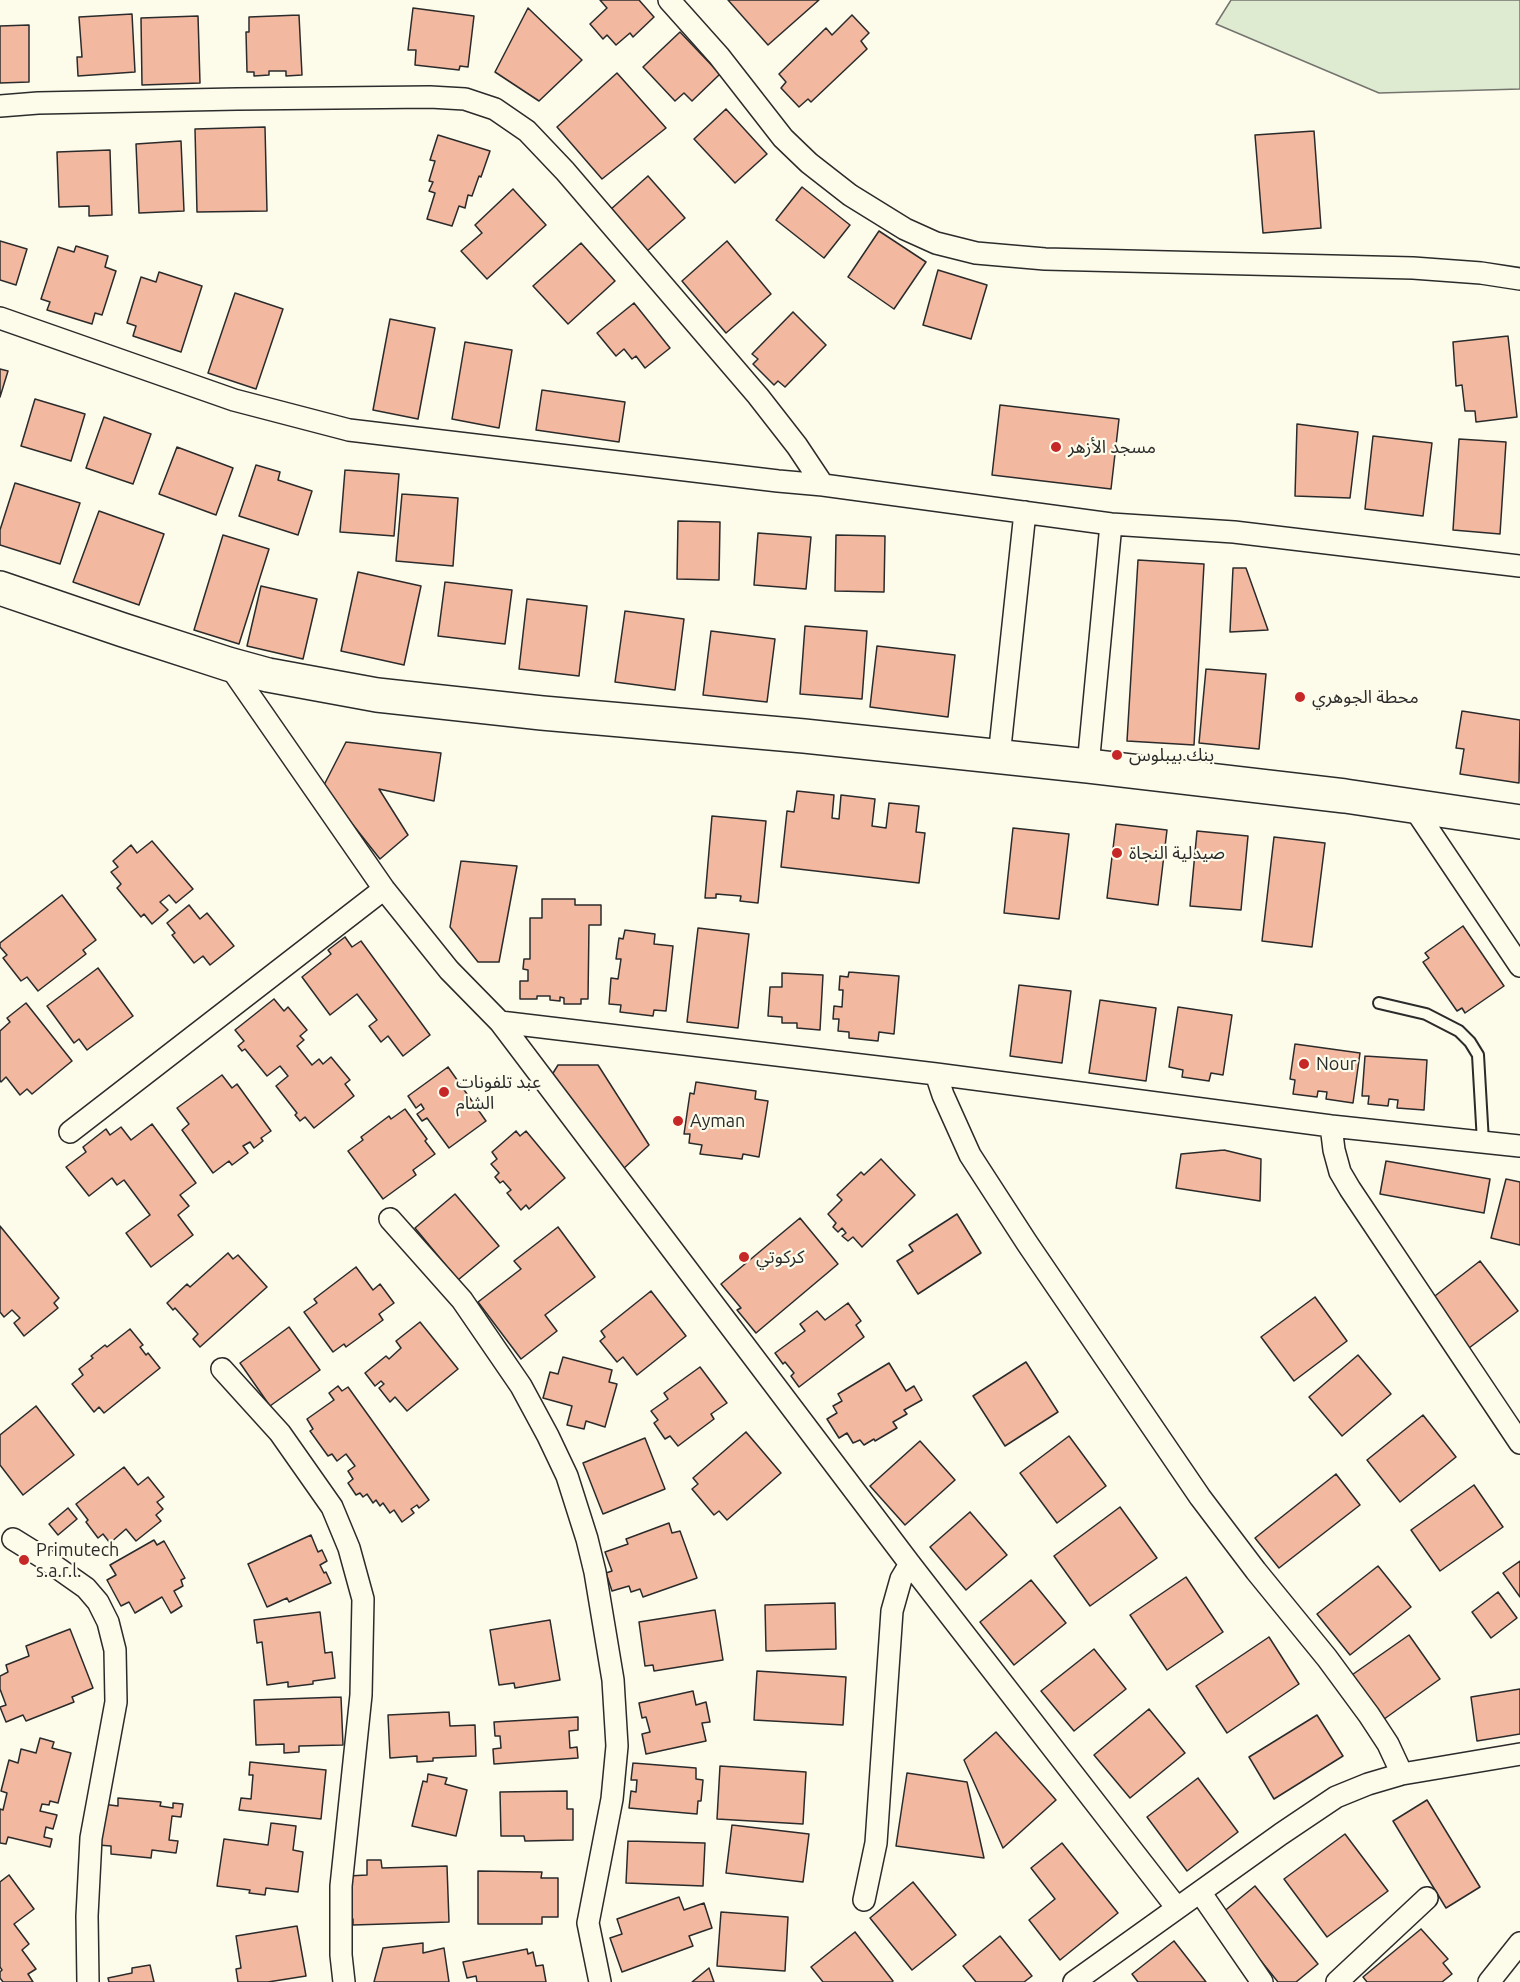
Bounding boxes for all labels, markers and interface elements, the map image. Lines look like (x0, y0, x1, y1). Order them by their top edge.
place label: مسجد الأزهر (1068, 436, 1156, 458)
marker: مسجد الأزهر (1049, 440, 1063, 454)
place label: محطة الجوهري (1312, 686, 1419, 708)
marker: محطة الجوهري (1293, 690, 1307, 704)
place label: بنك بيبلوس (1129, 744, 1214, 766)
marker: بنك بيبلوس (1110, 748, 1124, 762)
place label: صيدلية النجاة (1129, 842, 1225, 864)
marker: صيدلية النجاة (1110, 846, 1124, 860)
place label: Nour (1316, 1053, 1356, 1075)
marker: Nour (1297, 1057, 1311, 1071)
place label: عبد تلفونات الشام (456, 1071, 541, 1114)
marker: عبد تلفونات الشام (437, 1085, 451, 1099)
place label: Ayman (690, 1110, 745, 1132)
marker: Ayman (671, 1114, 685, 1128)
place label: كركوتي (756, 1246, 804, 1268)
marker: كركوتي (737, 1250, 751, 1264)
place label: Primutech s.a.r.l. (36, 1539, 119, 1582)
marker: Primutech s.a.r.l. (17, 1553, 31, 1567)

